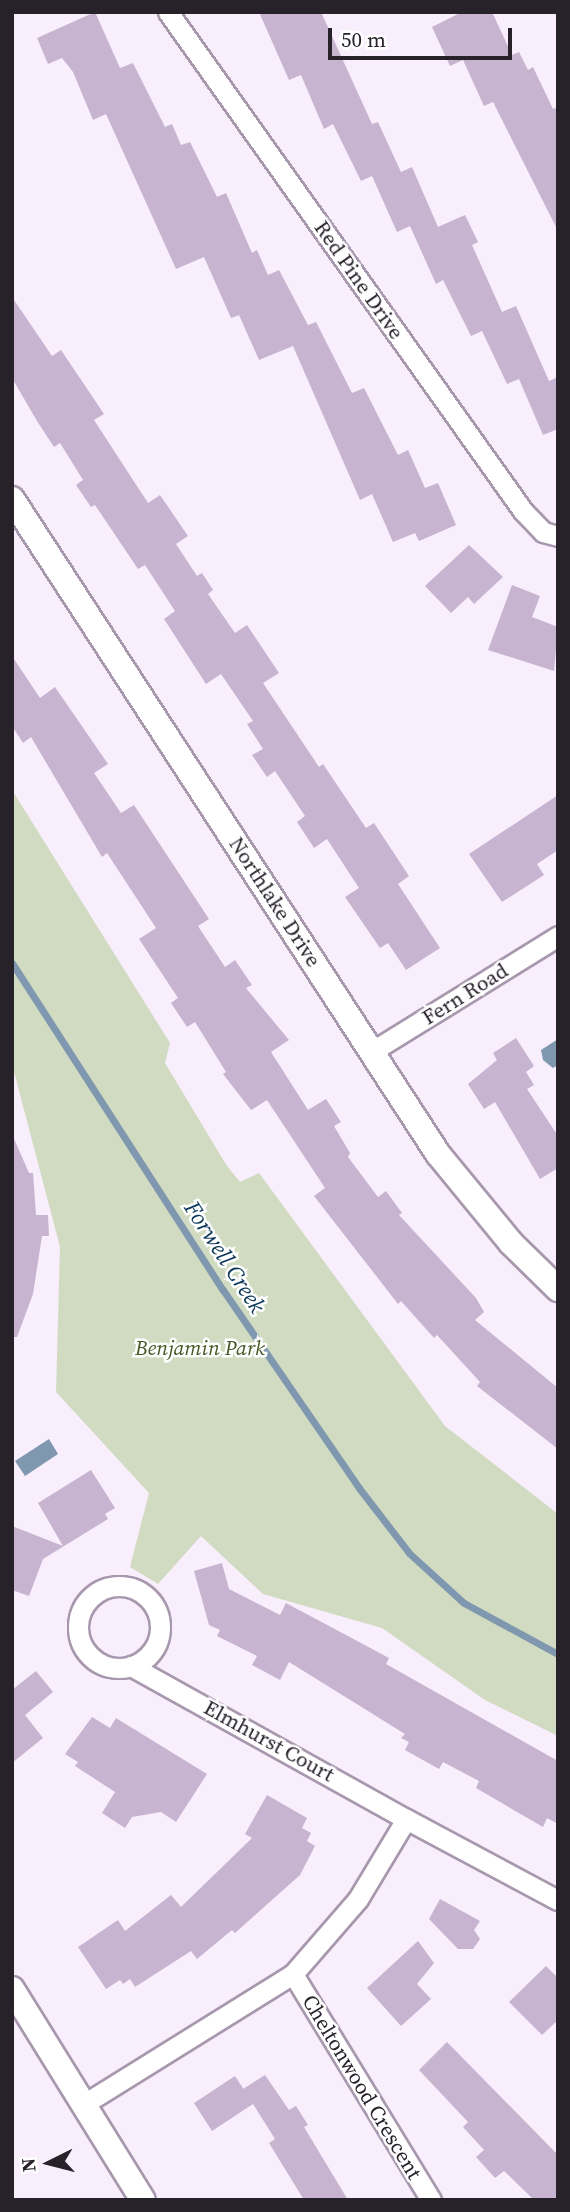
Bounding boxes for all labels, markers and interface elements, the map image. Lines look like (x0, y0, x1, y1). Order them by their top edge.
scale bar (332, 14, 516, 58)
text: 50 m (341, 25, 386, 54)
street label: Red Pine Drive (309, 216, 409, 344)
street label: Northlake Drive (224, 832, 326, 972)
street label: Fern Road (418, 958, 512, 1030)
water label: Forwell Creek (179, 1196, 271, 1318)
park label: Benjamin Park (135, 1335, 265, 1361)
street label: Elmhurst Court (199, 1695, 339, 1787)
street label: Cheltonwood Crescent (297, 1990, 427, 2184)
north arrow (14, 2128, 84, 2198)
text: N (14, 2157, 42, 2173)

